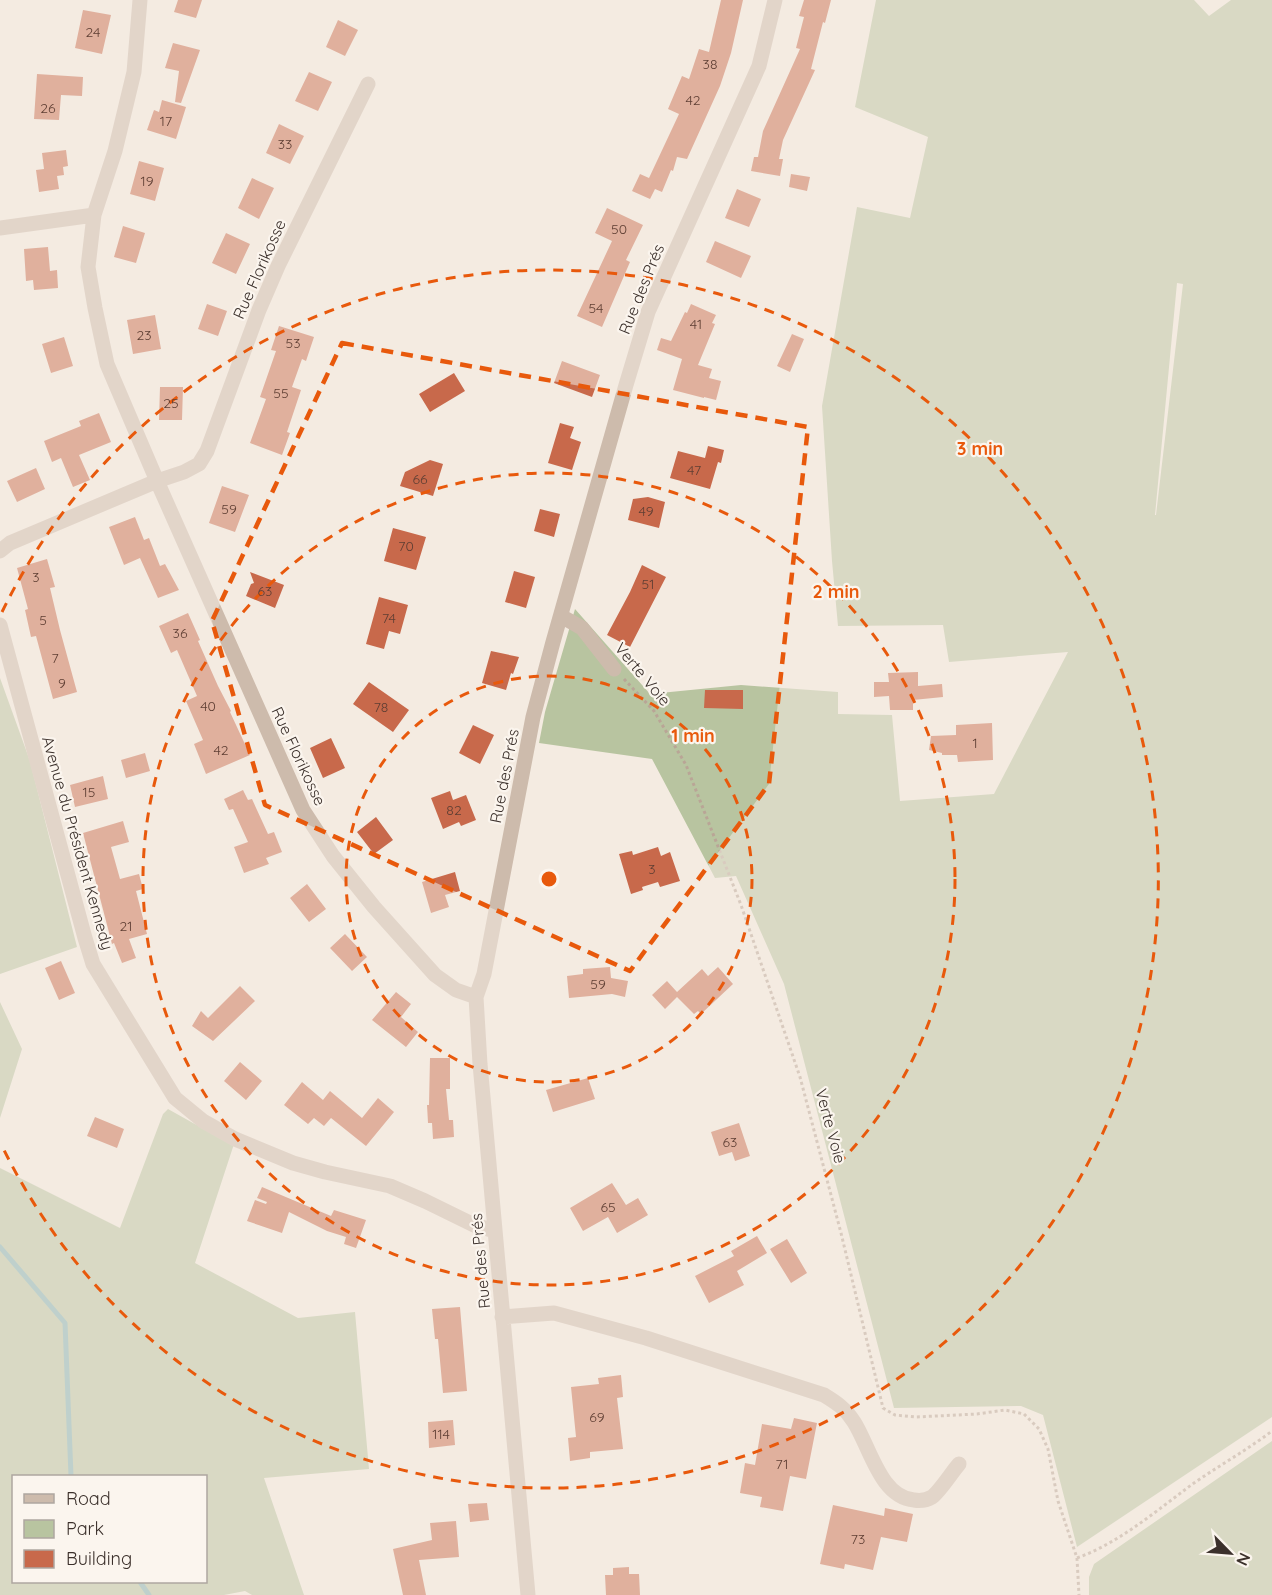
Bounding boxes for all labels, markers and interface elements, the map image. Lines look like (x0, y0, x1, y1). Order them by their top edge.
house number: 24 (86, 23, 100, 41)
house number: 38 (703, 55, 717, 73)
house number: 42 (685, 91, 701, 109)
house number: 26 (40, 99, 56, 117)
house number: 17 (160, 112, 172, 130)
house number: 33 (278, 135, 292, 153)
house number: 19 (141, 172, 154, 190)
street label: Rue Florikosse (228, 216, 290, 322)
house number: 50 (611, 220, 627, 238)
street label: Rue des Prés (614, 241, 668, 337)
house number: 54 (588, 299, 604, 317)
house number: 41 (690, 315, 702, 333)
house number: 23 (136, 326, 152, 344)
house number: 53 (286, 334, 300, 352)
house number: 55 (273, 384, 289, 402)
house number: 25 (163, 394, 179, 412)
text: 3 min (957, 437, 1003, 460)
house number: 47 (687, 461, 701, 479)
house number: 66 (412, 470, 428, 488)
house number: 59 (221, 500, 237, 518)
house number: 49 (639, 502, 654, 520)
house number: 70 (398, 537, 414, 555)
house number: 3 (32, 568, 40, 586)
house number: 51 (642, 575, 654, 593)
text: 2 min (813, 580, 859, 603)
house number: 63 (258, 582, 272, 600)
house number: 74 (382, 609, 396, 627)
house number: 5 (39, 611, 47, 629)
house number: 36 (173, 624, 188, 642)
street label: Verte Voie (611, 638, 675, 710)
house number: 7 (51, 649, 59, 667)
house number: 9 (58, 674, 66, 692)
house number: 40 (200, 697, 216, 715)
house number: 78 (374, 698, 388, 716)
street label: Rue Florikosse (267, 703, 331, 809)
text: 1 min (671, 724, 715, 747)
street label: Rue des Prés (485, 727, 523, 825)
street label: Avenue du Président Kennedy (38, 734, 118, 952)
house number: 1 (972, 734, 978, 752)
house number: 42 (213, 741, 229, 759)
house number: 15 (83, 783, 95, 801)
house number: 82 (446, 801, 462, 819)
house number: 3 (648, 860, 656, 878)
centre of rings (539, 869, 559, 889)
house number: 21 (120, 917, 132, 935)
house number: 59 (590, 975, 606, 993)
street label: Verte Voie (811, 1086, 851, 1166)
house number: 63 (723, 1133, 737, 1151)
house number: 65 (600, 1198, 616, 1216)
street label: Rue des Prés (466, 1213, 494, 1309)
house number: 69 (589, 1408, 605, 1426)
house number: 114 (432, 1425, 450, 1443)
house number: 71 (775, 1455, 789, 1473)
legend (12, 1475, 207, 1583)
text: Road (66, 1487, 111, 1510)
text: Park (66, 1517, 104, 1540)
north arrow (1200, 1523, 1260, 1583)
house number: 73 (851, 1530, 865, 1548)
text: Building (66, 1547, 132, 1570)
text: N (1232, 1550, 1255, 1569)

